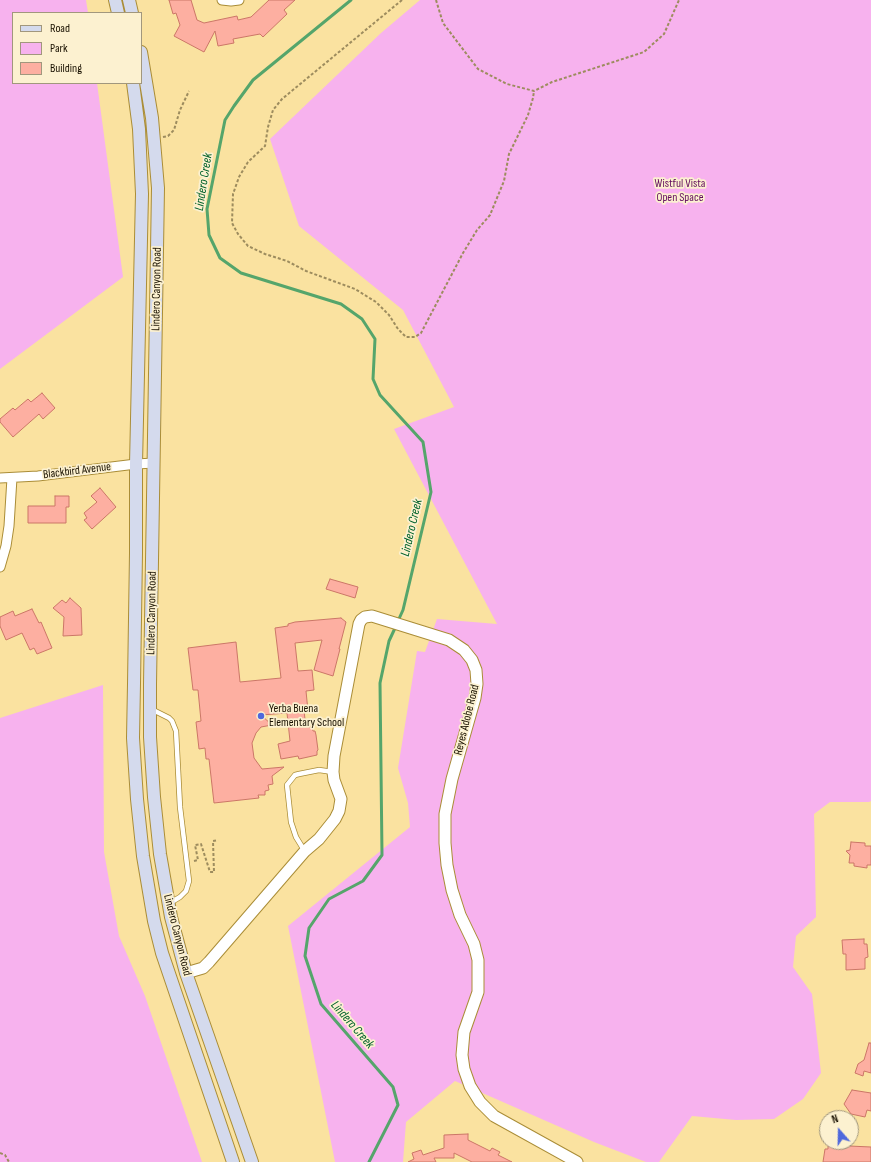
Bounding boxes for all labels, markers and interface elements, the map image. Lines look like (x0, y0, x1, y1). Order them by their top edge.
legend (12, 12, 142, 84)
text: Road (50, 21, 70, 36)
text: Park (50, 41, 68, 56)
text: Building (50, 61, 82, 76)
water label: Lindero Creek (192, 152, 216, 212)
park label: Wistful Vista Open Space (655, 177, 705, 205)
street label: Lindero Canyon Road (149, 247, 165, 331)
street label: Blackbird Avenue (42, 460, 112, 482)
water label: Lindero Creek (398, 498, 426, 558)
street label: Lindero Canyon Road (144, 571, 160, 655)
street label: Reyes Adobe Road (451, 683, 483, 757)
place label: Yerba Buena Elementary School (269, 702, 344, 730)
marker: Yerba Buena Elementary School (256, 711, 266, 721)
street label: Lindero Canyon Road (160, 893, 194, 977)
water label: Lindero Creek (327, 998, 377, 1052)
north arrow (819, 1110, 859, 1150)
text: N (830, 1112, 840, 1126)

